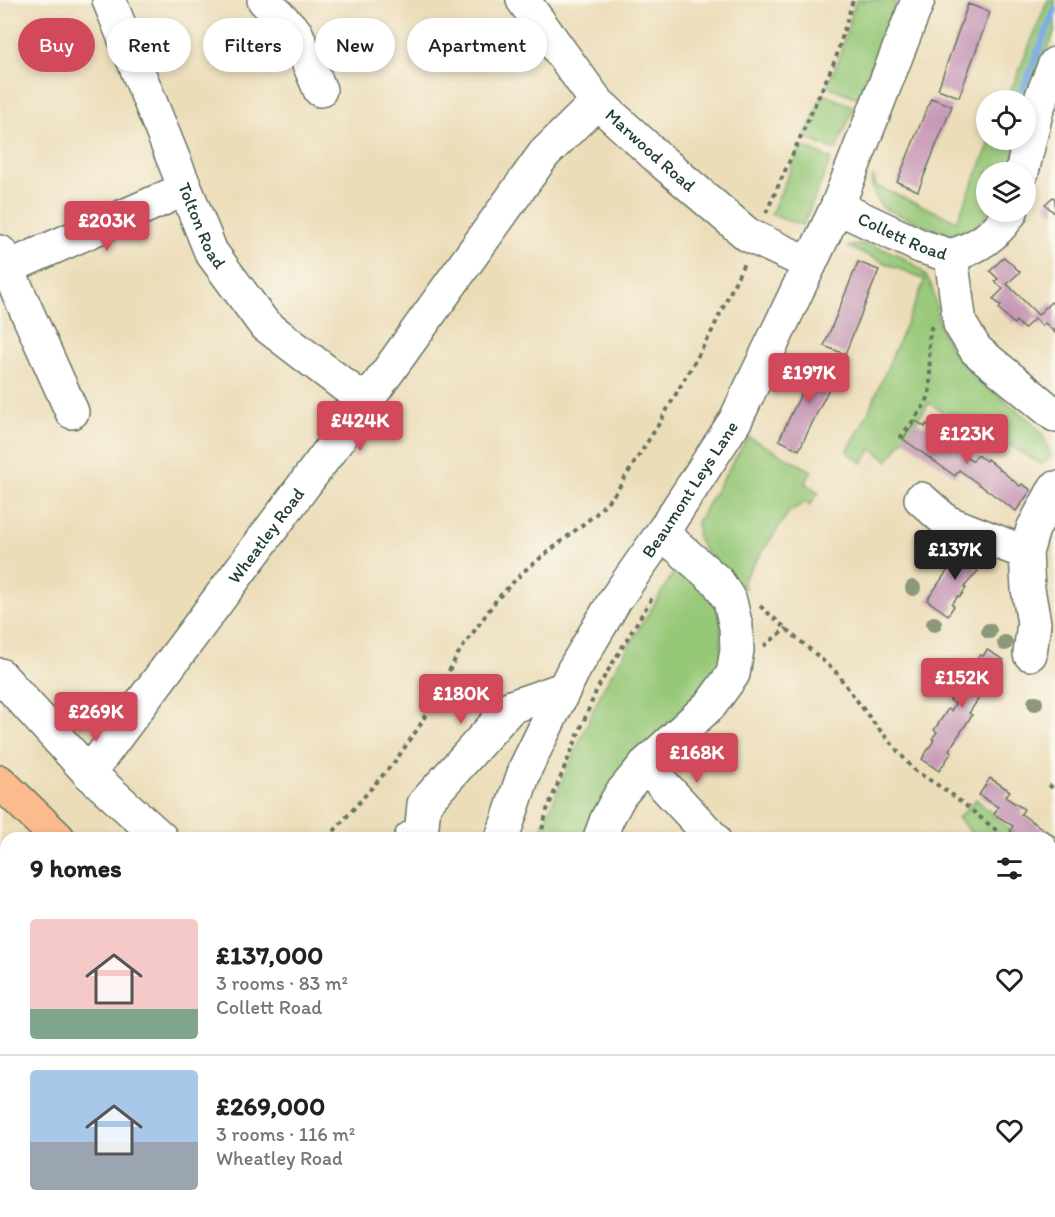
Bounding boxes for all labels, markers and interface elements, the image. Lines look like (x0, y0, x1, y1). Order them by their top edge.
chip: Buy (18, 18, 95, 72)
chip: Rent (107, 18, 191, 72)
chip: Filters (203, 18, 303, 72)
chip: New (315, 18, 395, 72)
chip: Apartment (407, 18, 547, 72)
map controls (976, 90, 1036, 222)
button: locate (976, 90, 1036, 150)
street label: Marwood Road (601, 104, 700, 196)
button: layers (976, 162, 1036, 222)
street label: Tolton Road (173, 179, 231, 273)
pin: £203K (65, 201, 149, 252)
street label: Collett Road (854, 207, 950, 265)
text: £203K (78, 208, 136, 232)
pin: £197K (767, 353, 851, 404)
text: £197K (782, 360, 836, 384)
pin: £424K (318, 401, 402, 452)
text: £424K (331, 408, 389, 432)
pin: £123K (925, 414, 1009, 465)
street label: Beaumont Leys Lane (637, 417, 743, 562)
text: £123K (940, 421, 994, 445)
street label: Wheatley Road (223, 483, 309, 588)
pin: £137K (913, 530, 997, 581)
text: £137K (928, 537, 982, 561)
pin: £152K (920, 658, 1004, 709)
text: £152K (935, 665, 989, 689)
pin: £180K (419, 674, 503, 725)
text: £180K (433, 681, 489, 705)
pin: £269K (54, 692, 138, 743)
text: £269K (68, 699, 124, 723)
pin: £168K (655, 733, 739, 784)
text: £168K (670, 740, 724, 764)
text: 9 homes (30, 852, 122, 884)
icon: filters (993, 852, 1026, 885)
text: £137,000 (216, 939, 323, 971)
icon: home (78, 943, 150, 1015)
icon: heart (993, 963, 1026, 996)
text: 3 rooms · 83 m² (216, 971, 348, 995)
text: Collett Road (216, 995, 322, 1019)
text: £269,000 (216, 1090, 325, 1122)
icon: home (78, 1094, 150, 1166)
icon: heart (993, 1114, 1026, 1147)
text: 3 rooms · 116 m² (216, 1122, 355, 1146)
text: Wheatley Road (216, 1146, 343, 1170)

